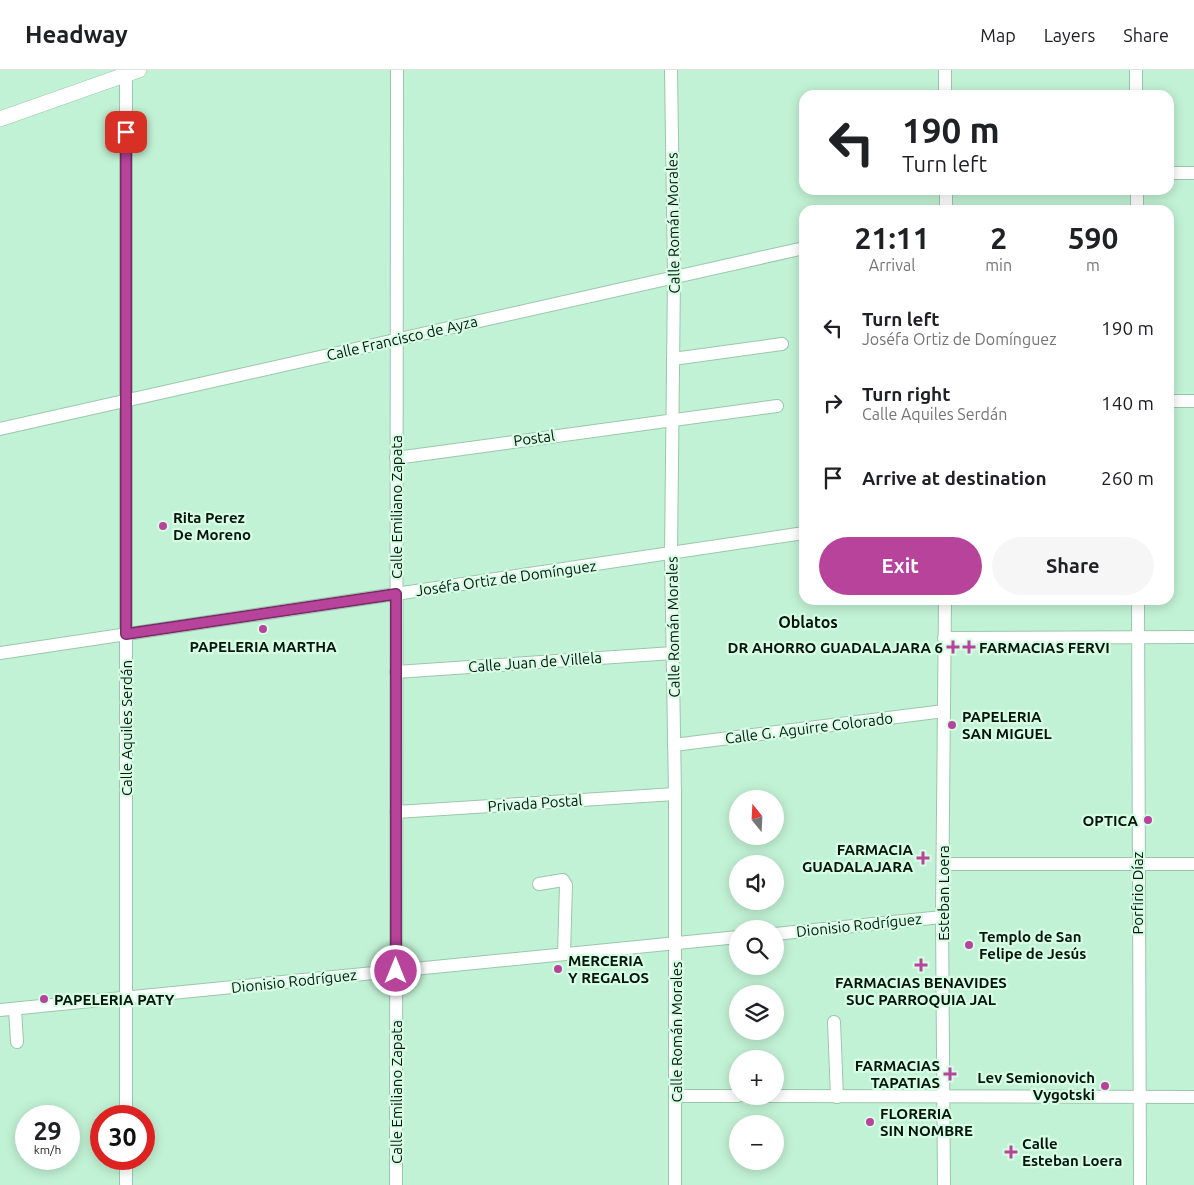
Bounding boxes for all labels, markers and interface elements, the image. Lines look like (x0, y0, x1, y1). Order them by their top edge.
text: Headway (25, 21, 128, 48)
text: Map (980, 25, 1016, 45)
text: Layers (1044, 25, 1095, 45)
text: Share (1123, 25, 1169, 45)
icon: left (819, 110, 884, 175)
text: 190 m (902, 110, 1000, 150)
pin (105, 111, 147, 153)
icon: arrive (112, 118, 140, 146)
text: Turn left (902, 151, 987, 176)
street label: Calle Román Morales (663, 152, 683, 294)
text: 21:11 (855, 221, 930, 255)
text: 2 (990, 221, 1007, 255)
text: 590 (1068, 221, 1118, 255)
text: Arrival (869, 256, 915, 274)
text: min (985, 256, 1012, 274)
text: m (1086, 256, 1100, 274)
text: Turn left (862, 308, 940, 330)
street label: Calle Francisco de Ayza (325, 312, 479, 364)
icon: left (819, 314, 847, 342)
text: 190 m (1101, 317, 1154, 339)
text: Joséfa Ortiz de Domínguez (862, 330, 1057, 348)
text: Turn right (862, 383, 950, 405)
icon: right (819, 389, 847, 417)
text: 140 m (1101, 392, 1154, 414)
text: Calle Aquiles Serdán (862, 405, 1007, 423)
street label: Postal (512, 427, 556, 449)
street label: Calle Emiliano Zapata (388, 435, 405, 579)
icon: arrive (819, 464, 847, 492)
text: Arrive at destination (862, 467, 1047, 489)
text: 260 m (1101, 467, 1154, 489)
place label: Rita Perez De Moreno (173, 509, 251, 543)
marker: Rita Perez De Moreno (157, 520, 169, 532)
button: Exit (819, 537, 982, 595)
button: Share (992, 537, 1154, 595)
street label: Calle Román Morales (663, 556, 683, 698)
street label: Joséfa Ortiz de Domínguez (415, 557, 598, 599)
district label: Oblatos (778, 613, 838, 631)
marker: PAPELERIA MARTHA (257, 623, 269, 635)
place label: PAPELERIA MARTHA (189, 638, 337, 655)
place label: DR AHORRO GUADALAJARA 6 (728, 639, 943, 656)
place label: FARMACIAS FERVI (979, 639, 1110, 656)
marker: DR AHORRO GUADALAJARA 6 (947, 641, 959, 653)
marker: FARMACIAS FERVI (963, 641, 975, 653)
street label: Calle Juan de Villela (468, 649, 602, 675)
street label: Calle Aquiles Serdán (118, 660, 135, 796)
place label: PAPELERIA SAN MIGUEL (962, 708, 1052, 742)
street label: Calle G. Aguirre Colorado (724, 709, 894, 747)
marker: PAPELERIA SAN MIGUEL (946, 719, 958, 731)
north arrow (729, 790, 784, 845)
map controls (729, 790, 784, 1170)
street label: Privada Postal (487, 791, 583, 815)
place label: OPTICA (1083, 812, 1138, 829)
marker: OPTICA (1142, 814, 1154, 826)
place label: FARMACIA GUADALAJARA (802, 841, 913, 875)
street label: Esteban Loera (935, 845, 952, 941)
street label: Porfirio Díaz (1129, 851, 1146, 935)
marker: FARMACIA GUADALAJARA (917, 852, 929, 864)
button: sound (729, 855, 784, 910)
street label: Dionisio Rodríguez (795, 910, 923, 940)
button: search (729, 920, 784, 975)
place label: Templo de San Felipe de Jesús (979, 928, 1086, 962)
marker: Templo de San Felipe de Jesús (963, 939, 975, 951)
position arrow (369, 944, 421, 996)
place label: MERCERIA Y REGALOS (568, 952, 649, 986)
marker: FARMACIAS BENAVIDES SUC PARROQUIA JAL (915, 959, 927, 971)
street label: Calle Román Morales (668, 961, 685, 1103)
marker: MERCERIA Y REGALOS (552, 963, 564, 975)
street label: Dionisio Rodríguez (230, 966, 358, 996)
place label: FARMACIAS BENAVIDES SUC PARROQUIA JAL (835, 974, 1007, 1008)
button: layers (729, 985, 784, 1040)
place label: PAPELERIA PATY (54, 991, 175, 1008)
marker: PAPELERIA PATY (38, 993, 50, 1005)
street label: Calle Emiliano Zapata (388, 1020, 405, 1164)
button: + (729, 1050, 784, 1105)
place label: FARMACIAS TAPATIAS (855, 1057, 940, 1091)
marker: FARMACIAS TAPATIAS (944, 1068, 956, 1080)
place label: Lev Semionovich Vygotski (977, 1069, 1095, 1103)
marker: Lev Semionovich Vygotski (1099, 1080, 1111, 1092)
speed limit sign: 30 (90, 1105, 155, 1170)
place label: FLORERIA SIN NOMBRE (880, 1105, 973, 1139)
button: − (729, 1115, 784, 1170)
marker: FLORERIA SIN NOMBRE (864, 1116, 876, 1128)
text: 29 (33, 1117, 62, 1145)
place label: Calle Esteban Loera (1022, 1135, 1122, 1169)
text: km/h (34, 1143, 61, 1156)
marker: Calle Esteban Loera (1004, 1145, 1018, 1159)

